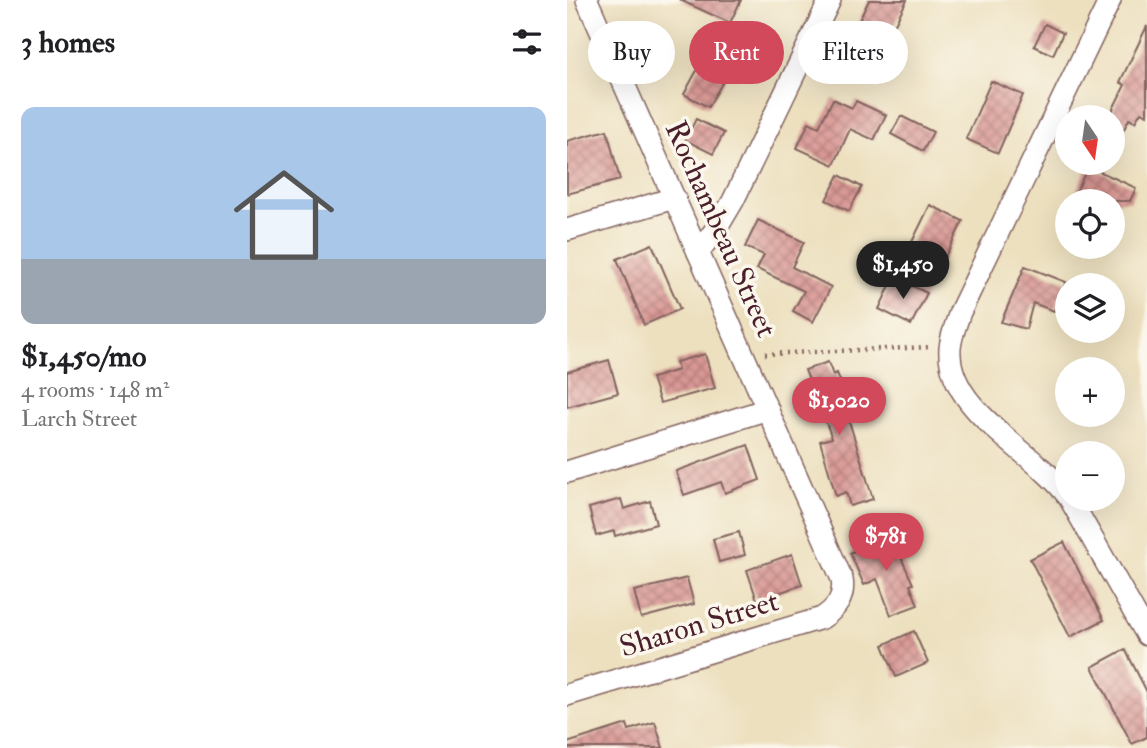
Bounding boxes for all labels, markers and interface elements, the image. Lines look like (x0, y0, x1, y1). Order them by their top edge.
chip: Buy (588, 21, 675, 84)
chip: Rent (689, 21, 784, 84)
chip: Filters (798, 21, 908, 84)
icon: filters (508, 23, 546, 61)
text: 3 homes (21, 24, 115, 61)
north arrow (1055, 105, 1125, 175)
map controls (1055, 105, 1125, 511)
street label: Rochambeau Street (657, 115, 785, 343)
icon: home (221, 152, 347, 278)
button: locate (1055, 189, 1125, 259)
pin: $1,450 (846, 242, 960, 301)
text: $1,450 (872, 249, 934, 278)
button: layers (1055, 273, 1125, 343)
text: $1,450/mo (21, 338, 146, 375)
button: + (1055, 357, 1125, 427)
text: 4 rooms · 148 m² (21, 375, 169, 404)
pin: $1,020 (782, 378, 896, 437)
text: $1,020 (808, 385, 870, 414)
text: Larch Street (21, 404, 137, 433)
button: − (1055, 441, 1125, 511)
pin: $781 (845, 514, 927, 573)
text: $781 (865, 521, 907, 550)
street label: Sharon Street (615, 582, 783, 666)

